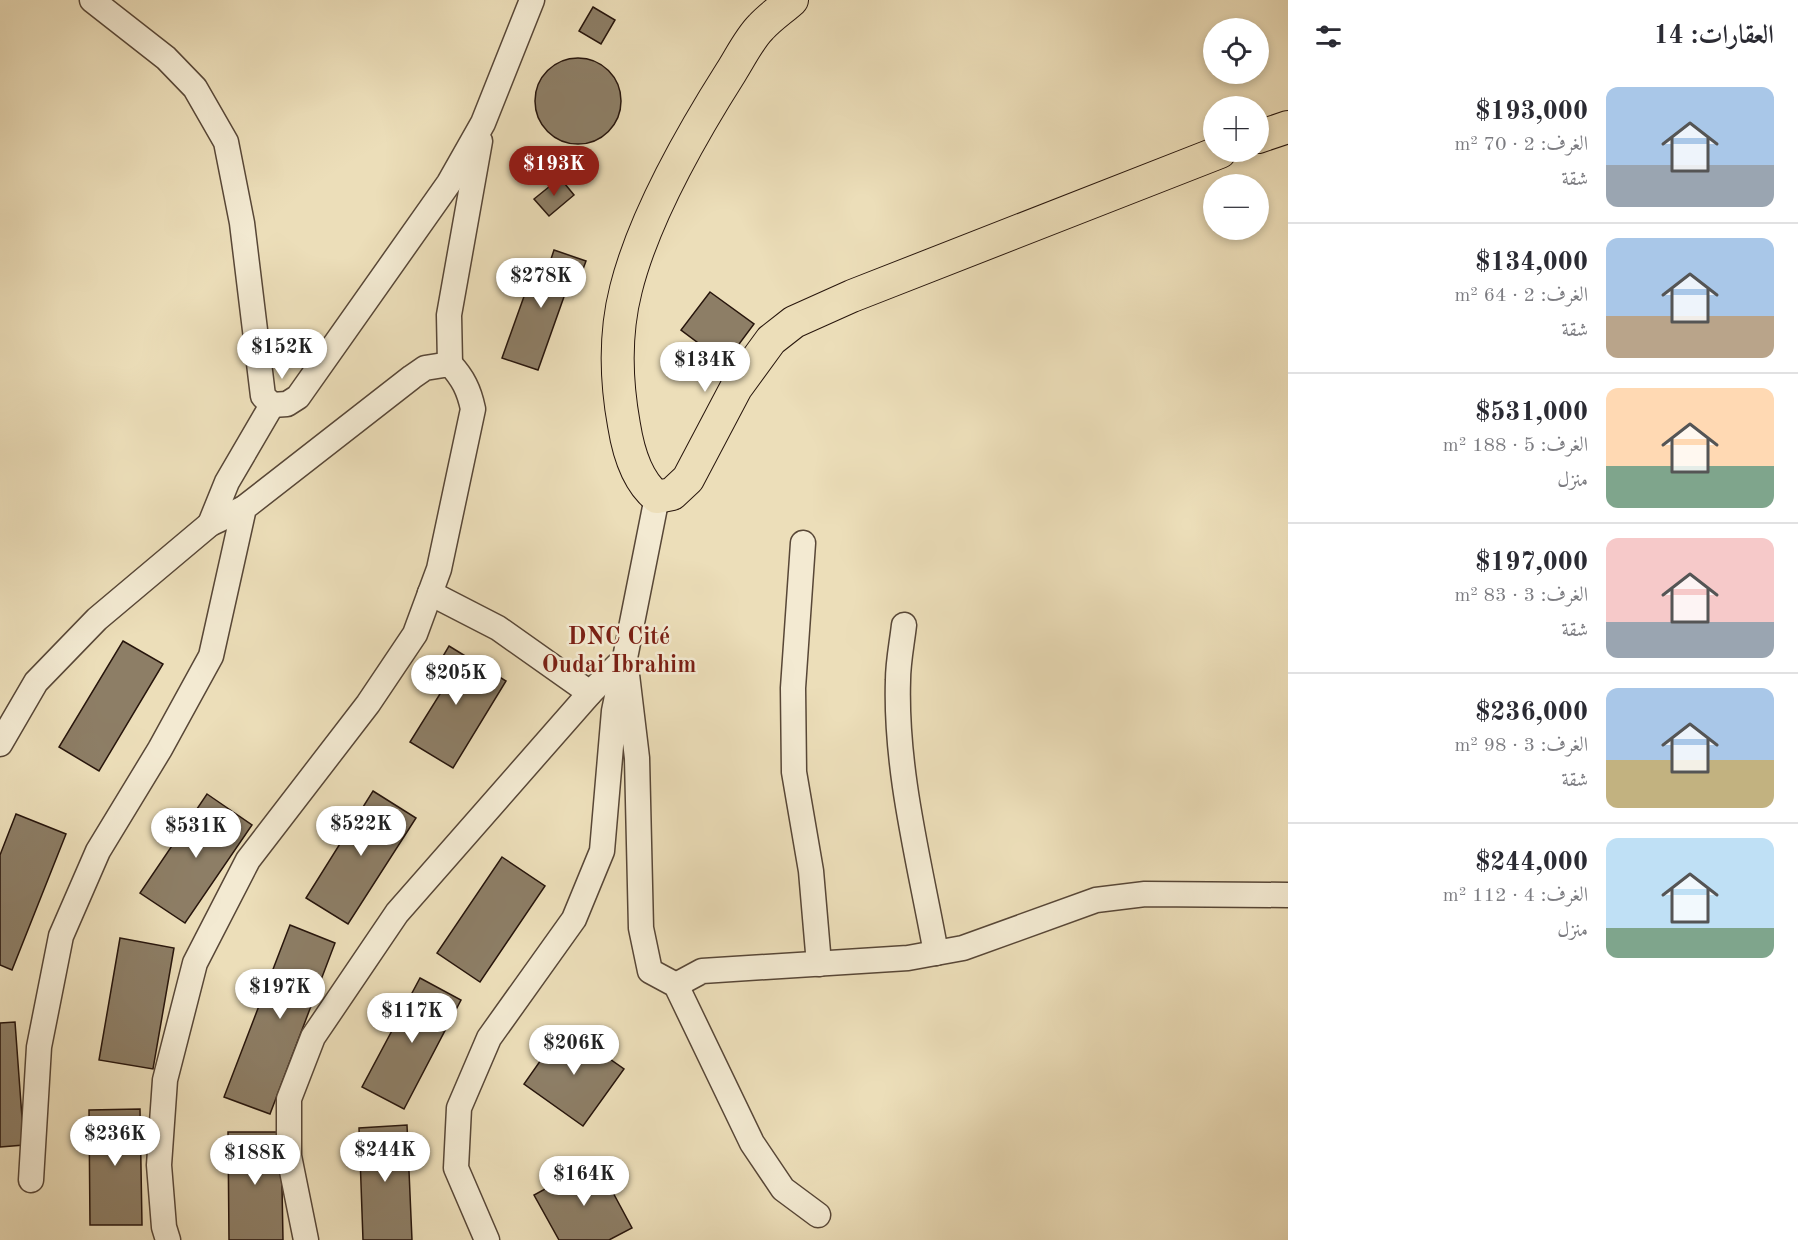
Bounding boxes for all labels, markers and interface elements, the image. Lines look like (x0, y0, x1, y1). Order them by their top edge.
map controls (1203, 18, 1269, 240)
button: locate (1203, 18, 1269, 84)
icon: filters (1312, 20, 1345, 53)
text: العقارات: 14 (1654, 23, 1774, 49)
button: + (1203, 96, 1269, 162)
text: $193,000 (1475, 99, 1588, 125)
icon: home (1654, 111, 1726, 183)
text: الغرف: 2 · 70 m² (1454, 135, 1588, 155)
pin: $193K (512, 146, 596, 197)
text: $193K (523, 155, 585, 175)
text: شقة (1562, 170, 1588, 190)
button: − (1203, 174, 1269, 240)
text: $134,000 (1475, 250, 1588, 276)
pin: $278K (499, 258, 583, 309)
icon: home (1654, 262, 1726, 334)
text: $278K (510, 267, 572, 287)
text: الغرف: 2 · 64 m² (1454, 286, 1588, 306)
text: شقة (1562, 321, 1588, 341)
pin: $152K (240, 329, 324, 380)
text: $152K (251, 338, 313, 358)
pin: $134K (663, 342, 747, 393)
text: $134K (674, 351, 736, 371)
text: $531,000 (1475, 400, 1588, 426)
icon: home (1654, 412, 1726, 484)
text: الغرف: 5 · 188 m² (1443, 436, 1588, 456)
text: منزل (1557, 471, 1588, 491)
text: $197,000 (1475, 550, 1588, 576)
icon: home (1654, 562, 1726, 634)
text: الغرف: 3 · 83 m² (1454, 586, 1588, 606)
text: شقة (1562, 621, 1588, 641)
district label: DNC Cité Oudai Ibrahim (542, 626, 696, 678)
pin: $205K (414, 655, 498, 706)
text: $205K (425, 664, 487, 684)
text: $236,000 (1475, 700, 1588, 726)
icon: home (1654, 712, 1726, 784)
text: الغرف: 3 · 98 m² (1454, 736, 1588, 756)
text: شقة (1562, 771, 1588, 791)
pin: $522K (319, 806, 403, 857)
pin: $531K (154, 808, 238, 859)
text: $522K (330, 815, 392, 835)
text: $531K (165, 817, 227, 837)
text: $244,000 (1475, 850, 1588, 876)
icon: home (1654, 862, 1726, 934)
text: الغرف: 4 · 112 m² (1443, 886, 1588, 906)
text: منزل (1557, 921, 1588, 941)
pin: $197K (238, 969, 322, 1020)
text: $197K (249, 978, 311, 998)
pin: $117K (370, 993, 454, 1044)
text: $117K (381, 1002, 443, 1022)
pin: $206K (532, 1025, 616, 1076)
text: $206K (543, 1034, 605, 1054)
pin: $236K (73, 1116, 157, 1167)
text: $236K (84, 1125, 146, 1145)
pin: $244K (343, 1132, 427, 1183)
pin: $188K (213, 1135, 297, 1186)
text: $244K (354, 1141, 416, 1161)
text: $188K (224, 1144, 286, 1164)
pin: $164K (542, 1156, 626, 1207)
text: $164K (553, 1165, 615, 1185)

